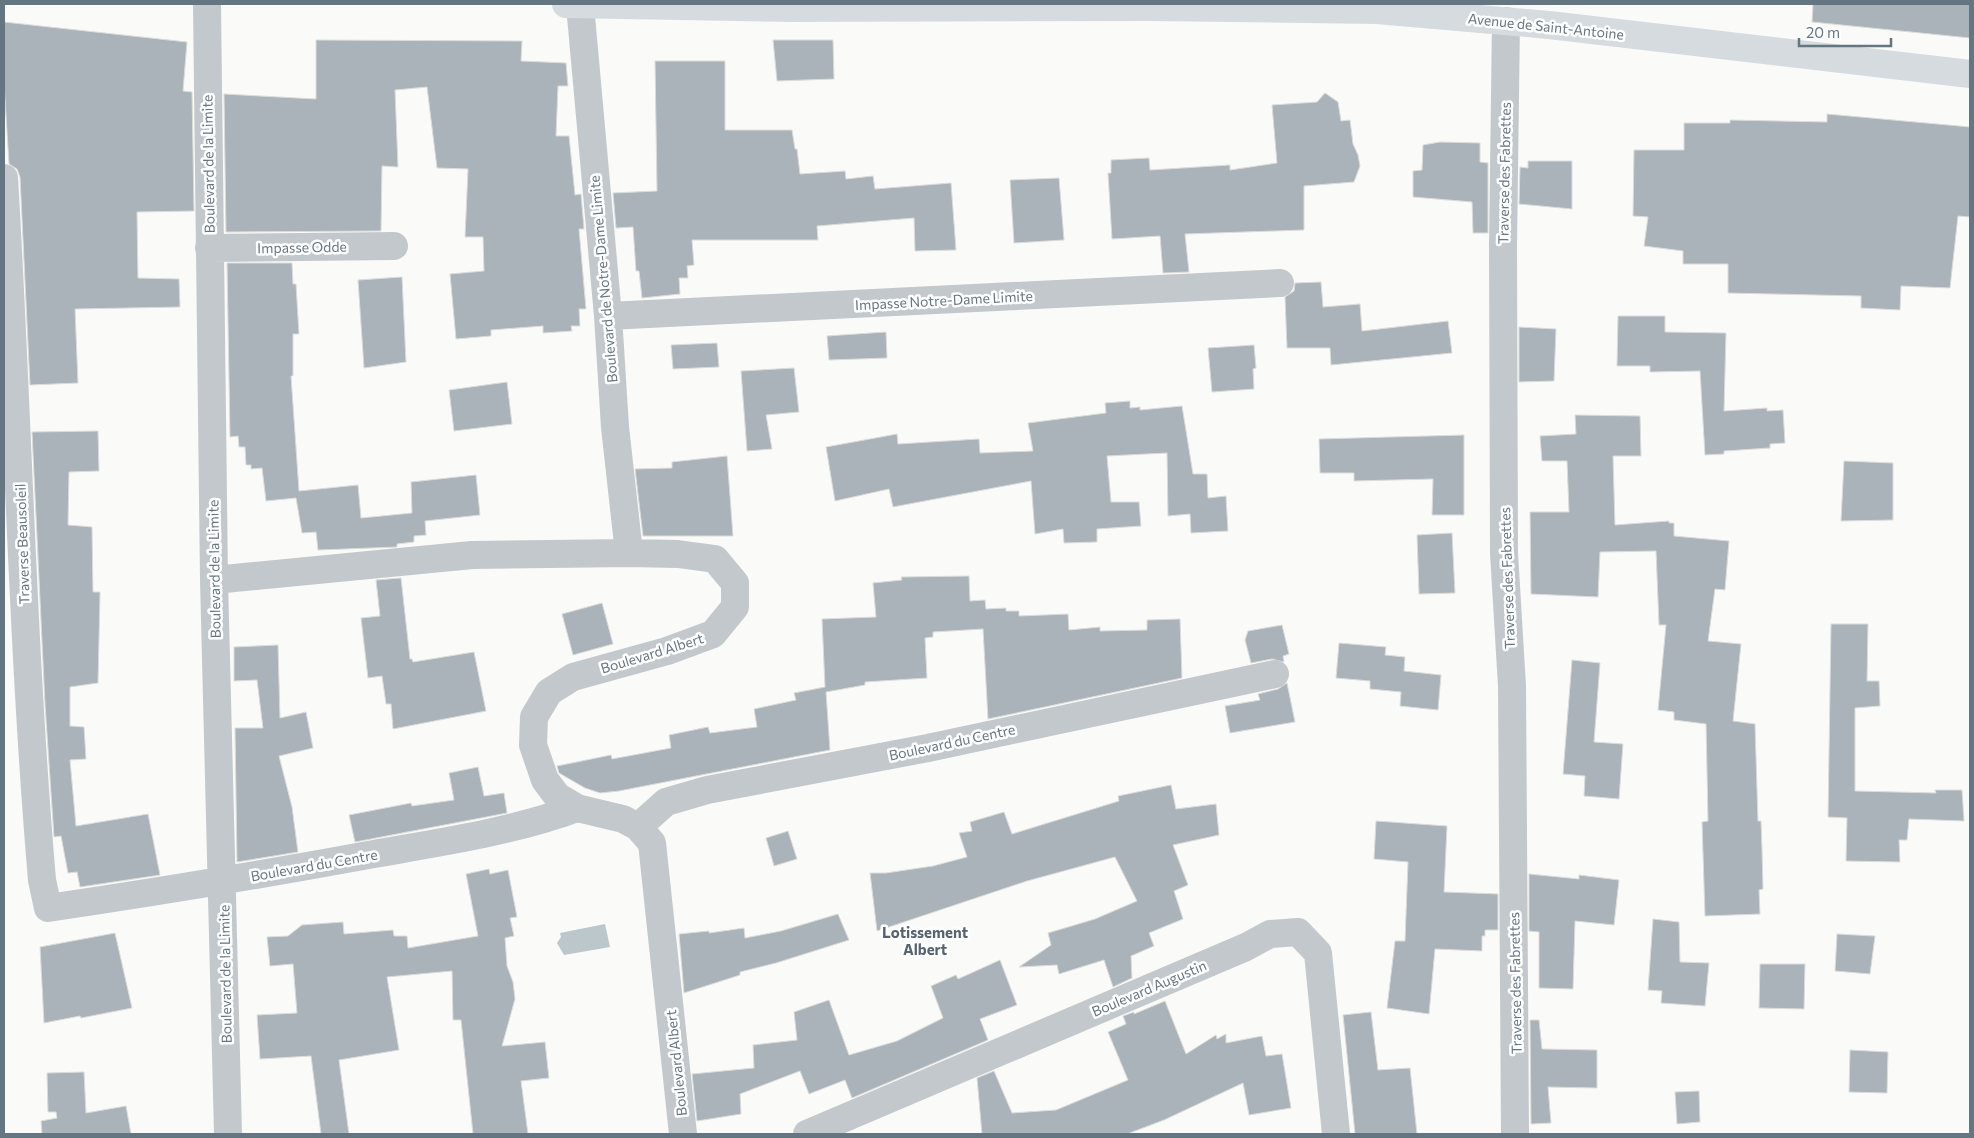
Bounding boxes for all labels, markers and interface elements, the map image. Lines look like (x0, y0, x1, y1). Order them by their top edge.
street label: Avenue de Saint-Antoine (1467, 9, 1625, 43)
scale bar (1799, 15, 1892, 47)
text: 20 m (1806, 23, 1840, 41)
street label: Boulevard de la Limite (198, 95, 218, 233)
street label: Traverse des Fabrettes (1494, 102, 1514, 244)
street label: Boulevard de Notre-Dame Limite (585, 175, 621, 383)
street label: Impasse Odde (257, 238, 347, 256)
street label: Impasse Notre-Dame Limite (855, 287, 1033, 313)
street label: Traverse Beausoleil (11, 483, 33, 605)
street label: Boulevard de la Limite (204, 500, 224, 638)
street label: Traverse des Fabrettes (1496, 507, 1518, 649)
street label: Boulevard Albert (599, 629, 706, 677)
street label: Boulevard du Centre (887, 720, 1017, 764)
street label: Boulevard du Centre (249, 845, 379, 885)
street label: Boulevard de la Limite (215, 905, 235, 1043)
street label: Traverse des Fabrettes (1505, 912, 1525, 1054)
district label: Lotissement Albert (882, 923, 968, 958)
street label: Boulevard Augustin (1089, 956, 1209, 1020)
street label: Boulevard Albert (662, 1009, 690, 1117)

